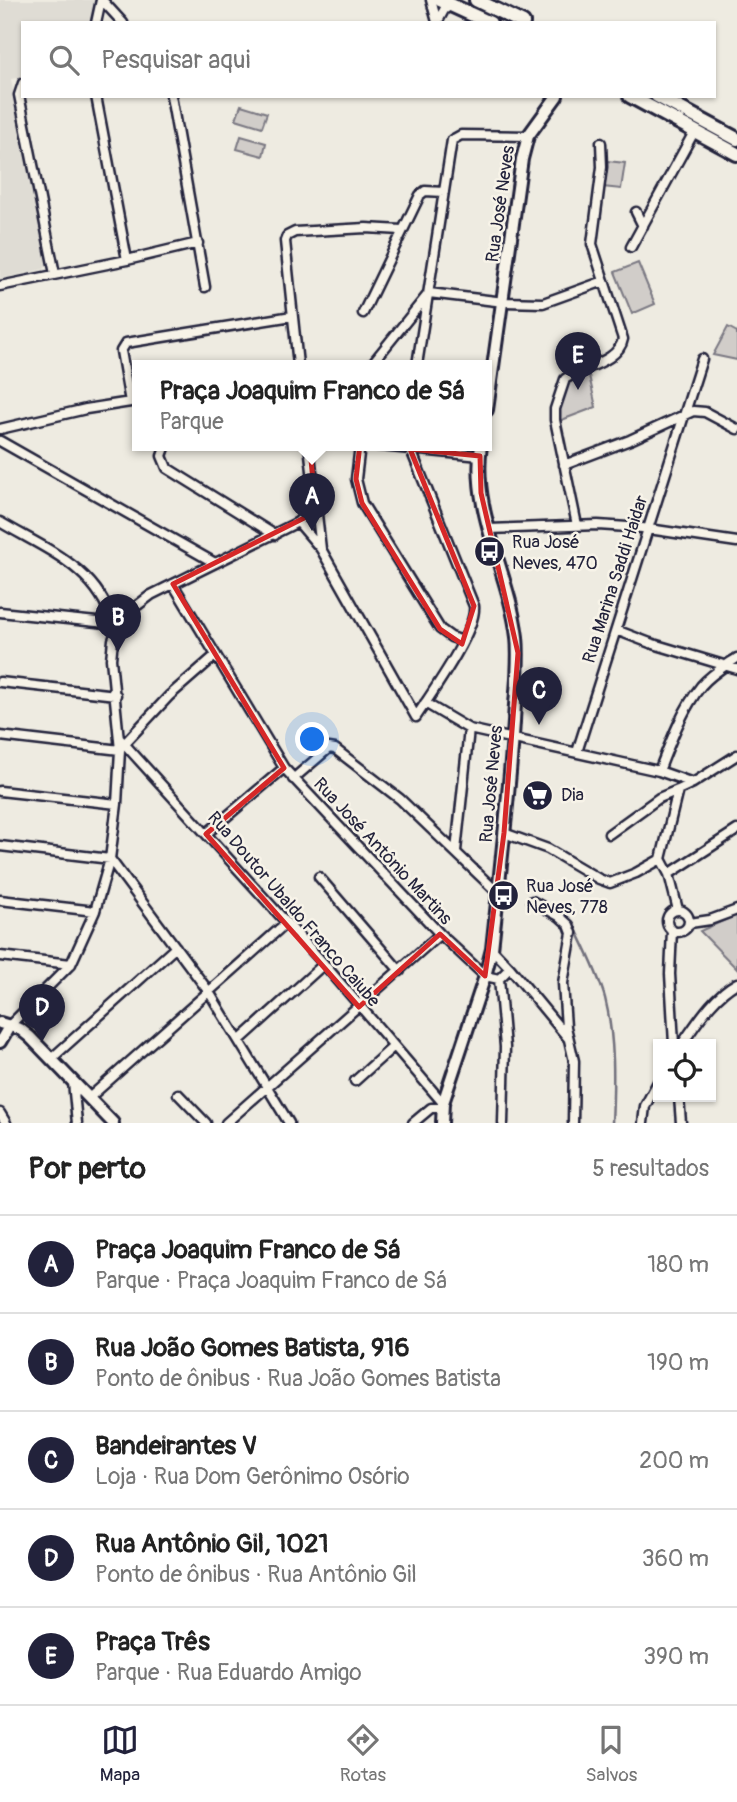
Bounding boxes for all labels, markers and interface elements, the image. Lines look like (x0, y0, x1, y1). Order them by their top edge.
search box (21, 21, 716, 98)
icon: search (45, 41, 83, 79)
text: Pesquisar aqui (101, 44, 250, 76)
street label: Rua José Neves (481, 144, 520, 264)
pin: E (555, 332, 601, 390)
popup (132, 360, 492, 451)
text: Praça Joaquim Franco de Sá (159, 375, 465, 407)
text: Parque (159, 407, 224, 436)
pin: A (289, 473, 335, 531)
street label: Rua Marina Saddi Haidar (577, 492, 654, 666)
place label: Rua José Neves, 470 (512, 531, 598, 575)
bus stop icon: Rua José Neves, 470 (472, 535, 506, 569)
pin: B (95, 594, 141, 652)
pin: C (516, 667, 562, 725)
your location (295, 722, 329, 756)
street label: Rua José Neves (475, 724, 508, 844)
street label: Rua José Antônio Martins (308, 773, 457, 930)
supermarket icon: Dia (521, 778, 555, 812)
place label: Dia (561, 784, 584, 807)
street label: Rua Doutor Ubaldo Franco Caiube (202, 807, 385, 1012)
place label: Rua José Neves, 778 (526, 875, 608, 919)
bus stop icon: Rua José Neves, 778 (486, 879, 520, 913)
pin: D (19, 984, 65, 1042)
map controls (653, 1039, 716, 1102)
button: locate (653, 1039, 716, 1102)
text: Por perto (28, 1150, 146, 1187)
text: 5 resultados (592, 1154, 709, 1183)
text: Praça Joaquim Franco de Sá (95, 1234, 400, 1266)
text: A (44, 1250, 58, 1279)
text: 180 m (647, 1250, 709, 1279)
text: Parque · Praça Joaquim Franco de Sá (95, 1266, 447, 1295)
text: Rua João Gomes Batista, 916 (95, 1332, 410, 1364)
text: B (44, 1348, 58, 1377)
text: 190 m (647, 1348, 709, 1377)
text: Ponto de ônibus · Rua João Gomes Batista (95, 1364, 501, 1393)
text: Bandeirantes V (95, 1430, 257, 1462)
text: C (44, 1446, 58, 1475)
text: 200 m (639, 1446, 709, 1475)
text: Loja · Rua Dom Gerônimo Osório (95, 1462, 410, 1491)
text: Rua Antônio Gil, 1021 (95, 1528, 329, 1560)
text: D (44, 1544, 58, 1573)
text: 360 m (642, 1544, 709, 1573)
text: Ponto de ônibus · Rua Antônio Gil (95, 1560, 417, 1589)
text: Praça Três (95, 1626, 210, 1658)
text: E (45, 1642, 57, 1671)
text: 390 m (643, 1642, 709, 1671)
text: Parque · Rua Eduardo Amigo (95, 1658, 362, 1687)
tab: Mapa (100, 1721, 140, 1787)
tab: Rotas (340, 1721, 386, 1787)
tab: Salvos (586, 1721, 637, 1787)

